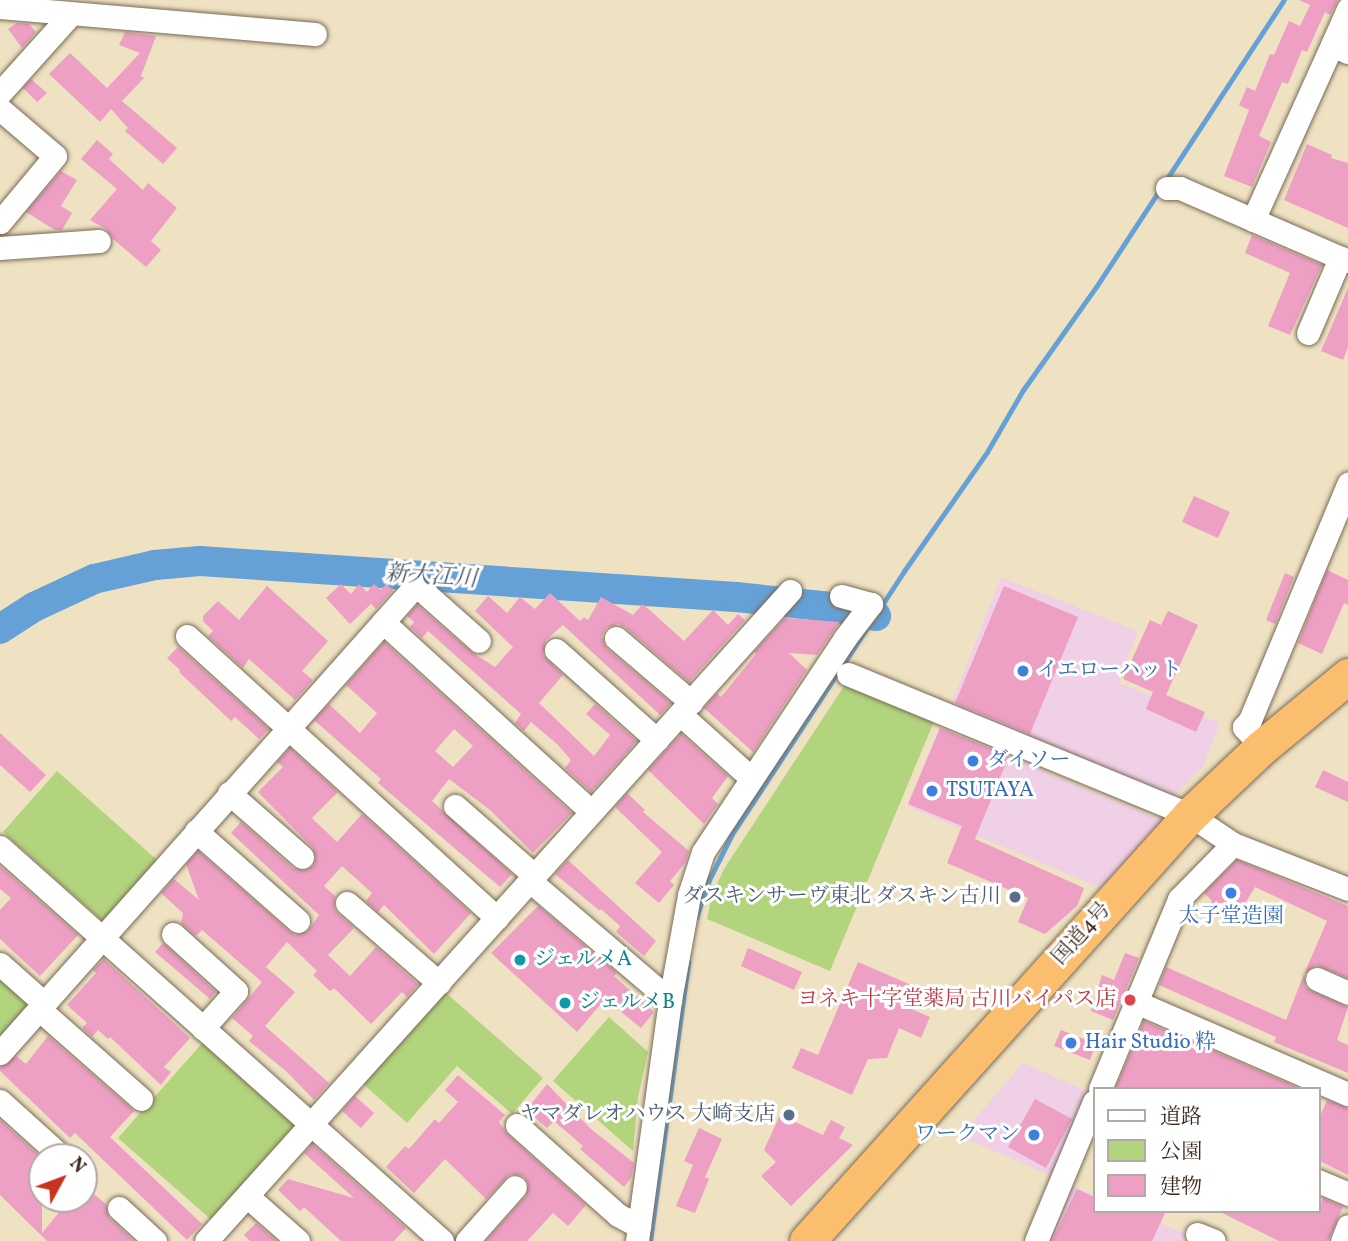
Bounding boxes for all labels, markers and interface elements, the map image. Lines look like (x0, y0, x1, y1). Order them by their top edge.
water label: 新大江川 (384, 560, 478, 594)
place label: イエローハット (1037, 658, 1184, 684)
marker: イエローハット (1015, 663, 1031, 679)
place label: ダイソー (987, 748, 1071, 774)
marker: ダイソー (965, 753, 981, 769)
place label: TSUTAYA (946, 778, 1034, 804)
marker: TSUTAYA (924, 783, 940, 799)
place label: ダスキンサーヴ東北 ダスキン古川 (682, 884, 1001, 910)
marker: 太子堂造園 (1223, 885, 1239, 901)
marker: ダスキンサーヴ東北 ダスキン古川 (1007, 889, 1023, 905)
street label: 国道4号 (1047, 898, 1117, 970)
place label: 太子堂造園 (1179, 904, 1283, 930)
place label: ジェルメA (534, 947, 633, 973)
marker: ジェルメA (512, 952, 528, 968)
place label: ヨネキ十字堂薬局 古川バイパス店 (797, 987, 1116, 1013)
place label: ジェルメB (579, 990, 676, 1016)
marker: ヨネキ十字堂薬局 古川バイパス店 (1122, 992, 1138, 1008)
marker: ジェルメB (557, 995, 573, 1011)
place label: Hair Studio 粋 (1085, 1030, 1216, 1056)
marker: Hair Studio 粋 (1063, 1035, 1079, 1051)
legend (1092, 1087, 1320, 1213)
place label: ヤマダレオハウス 大崎支店 (519, 1102, 775, 1128)
text: 道路 (1160, 1103, 1202, 1132)
marker: ヤマダレオハウス 大崎支店 (781, 1107, 797, 1123)
place label: ワークマン (915, 1122, 1020, 1148)
marker: ワークマン (1026, 1127, 1042, 1143)
text: 公園 (1160, 1138, 1202, 1167)
north arrow (28, 1143, 98, 1213)
text: N (63, 1152, 92, 1179)
text: 建物 (1160, 1173, 1202, 1202)

